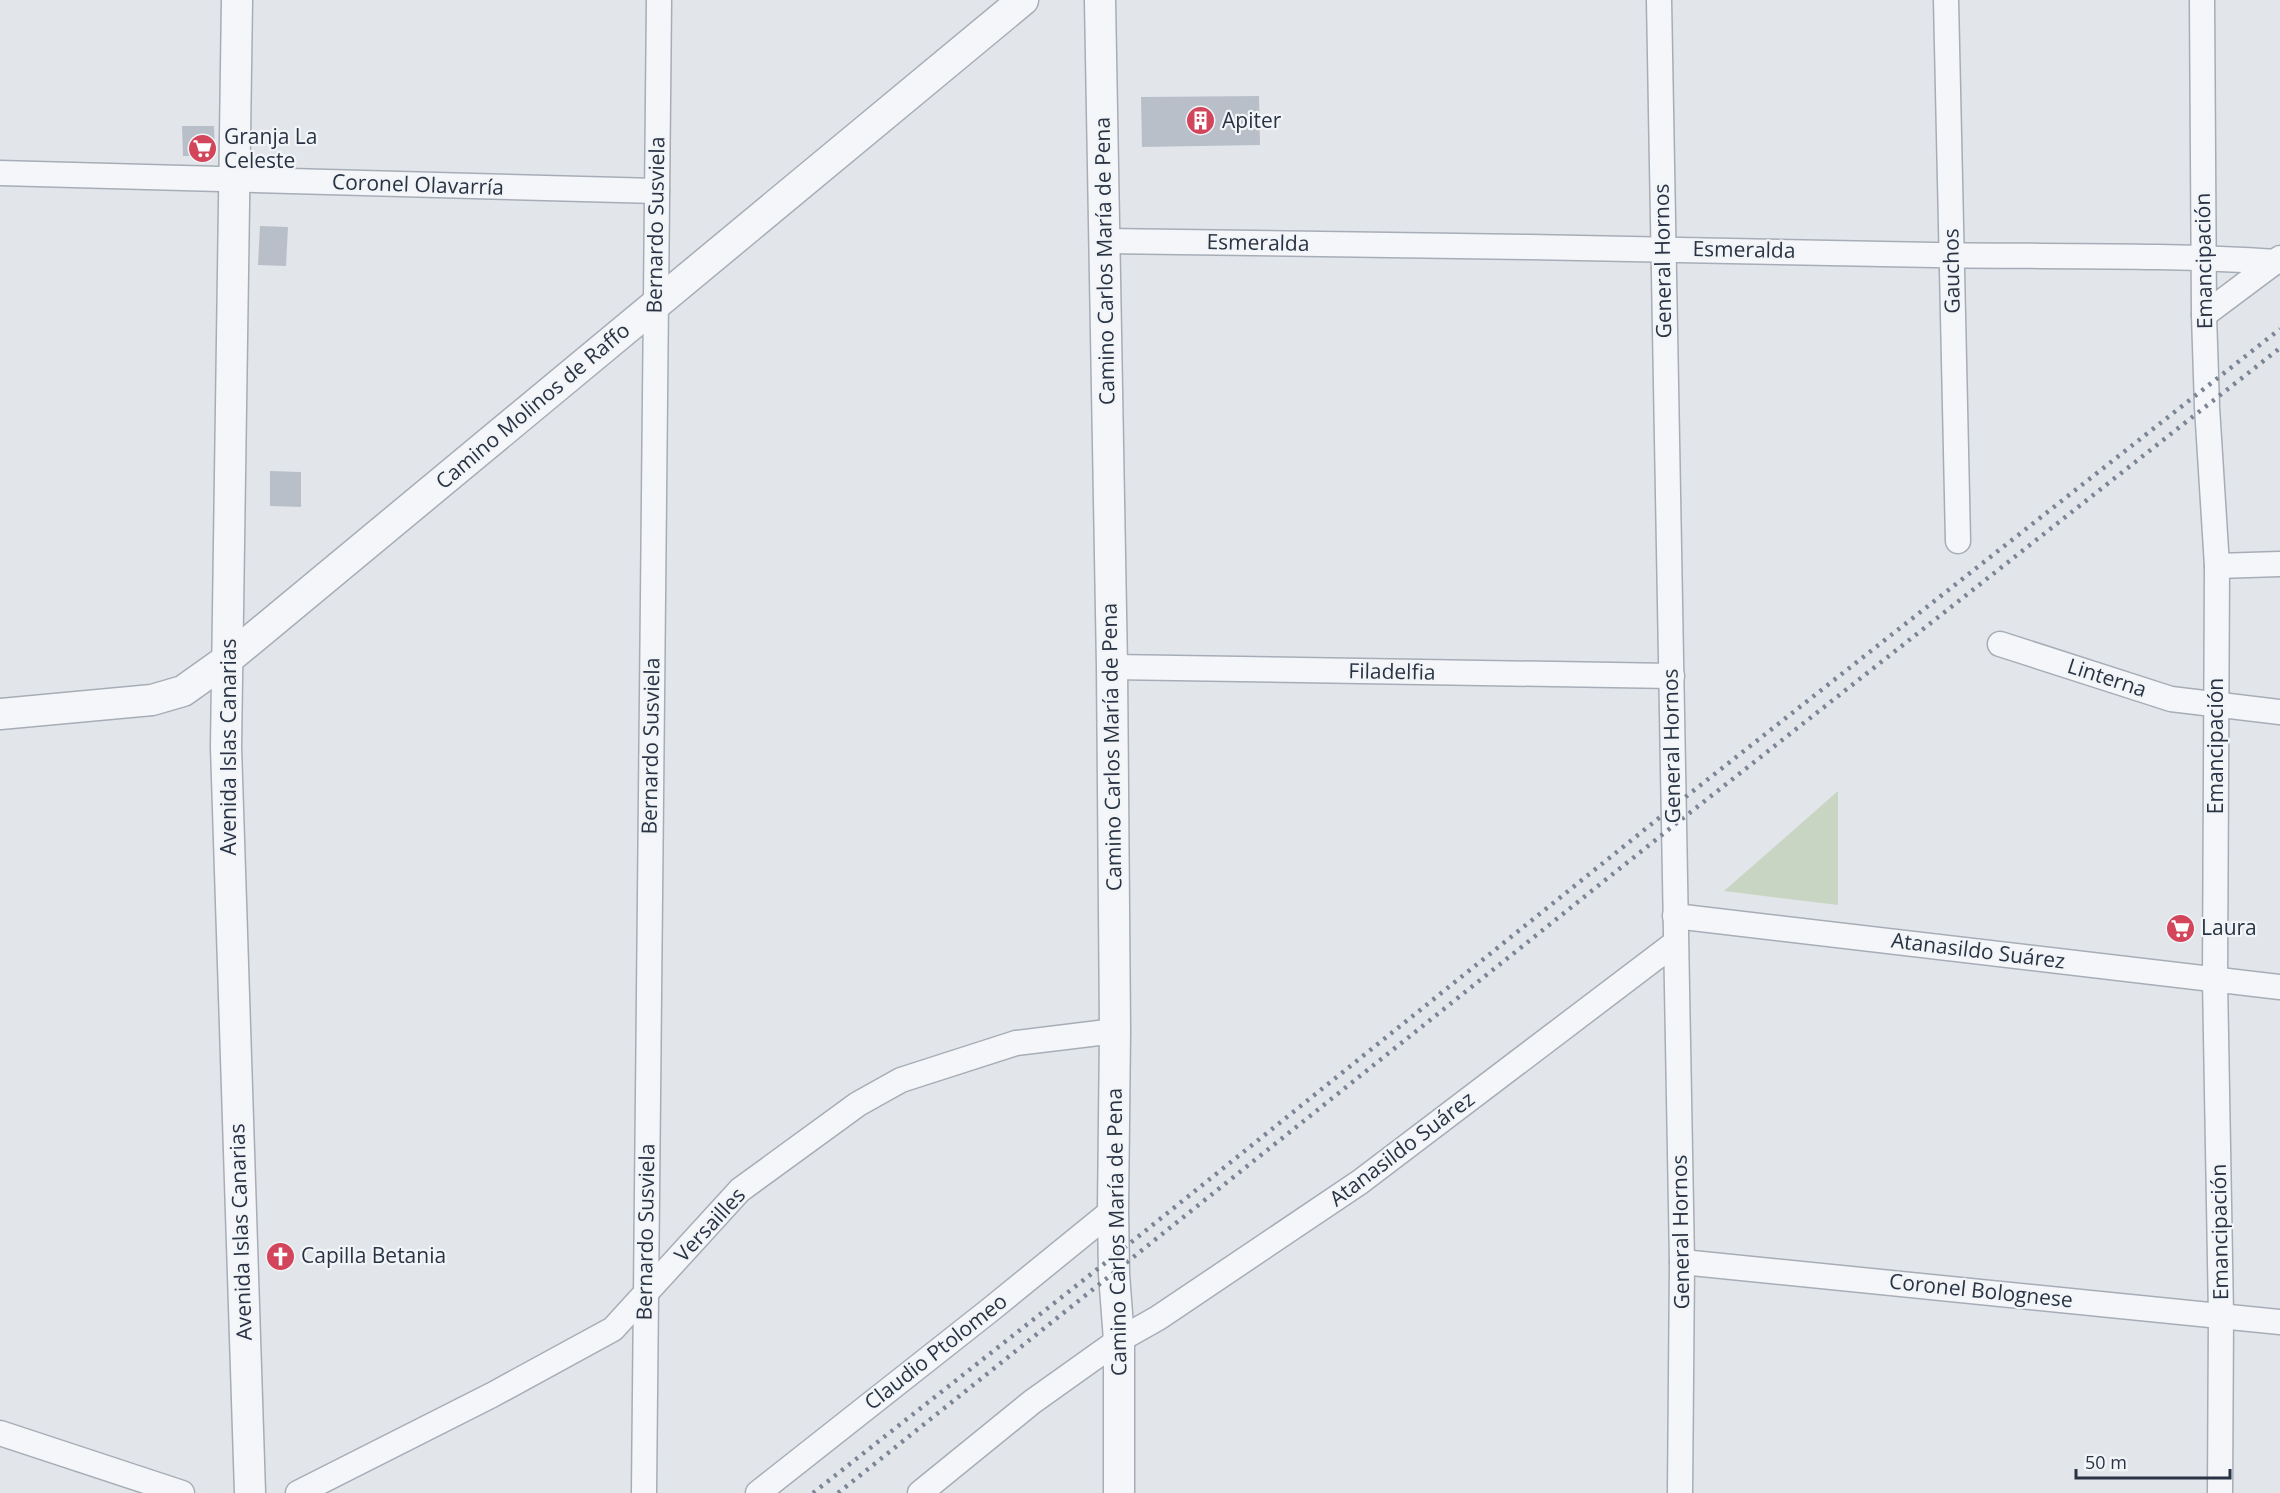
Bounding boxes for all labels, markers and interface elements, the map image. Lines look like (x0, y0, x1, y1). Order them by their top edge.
building icon: Apiter (1185, 105, 1217, 137)
place label: Apiter (1222, 106, 1282, 134)
street label: Camino Carlos María de Pena (1087, 117, 1121, 405)
place label: Granja La Celeste (224, 122, 317, 174)
supermarket icon: Granja La Celeste (187, 133, 219, 165)
street label: Bernardo Susviela (639, 136, 671, 314)
street label: Coronel Olavarría (332, 167, 505, 201)
street label: General Hornos (1647, 183, 1677, 339)
street label: Emancipación (2188, 193, 2218, 329)
street label: Esmeralda (1206, 227, 1310, 257)
street label: Gauchos (1936, 228, 1966, 314)
street label: Esmeralda (1692, 234, 1796, 264)
street label: Camino Molinos de Raffo (429, 316, 635, 495)
street label: Camino Carlos María de Pena (1094, 603, 1128, 891)
street label: Avenida Islas Canarias (214, 638, 242, 856)
street label: Linterna (2064, 651, 2150, 703)
street label: Filadelfia (1348, 656, 1436, 686)
street label: Bernardo Susviela (634, 657, 666, 835)
street label: General Hornos (1656, 668, 1686, 824)
street label: Emancipación (2201, 678, 2229, 814)
supermarket icon: Laura (2164, 912, 2196, 944)
place label: Laura (2201, 913, 2257, 941)
street label: Atanasildo Suárez (1890, 925, 2067, 975)
street label: Atanasildo Suárez (1323, 1084, 1480, 1212)
street label: Camino Carlos María de Pena (1099, 1088, 1133, 1376)
street label: Avenida Islas Canarias (222, 1123, 258, 1341)
street label: Bernardo Susviela (629, 1143, 661, 1321)
street label: General Hornos (1665, 1154, 1695, 1310)
street label: Emancipación (2204, 1164, 2234, 1300)
street label: Versailles (668, 1181, 751, 1268)
church icon: Capilla Betania (264, 1240, 296, 1272)
place label: Capilla Betania (301, 1241, 446, 1269)
street label: Coronel Bolognese (1888, 1266, 2074, 1314)
street label: Claudio Ptolomeo (858, 1287, 1013, 1416)
scale bar (2076, 1442, 2230, 1480)
text: 50 m (2085, 1450, 2127, 1474)

